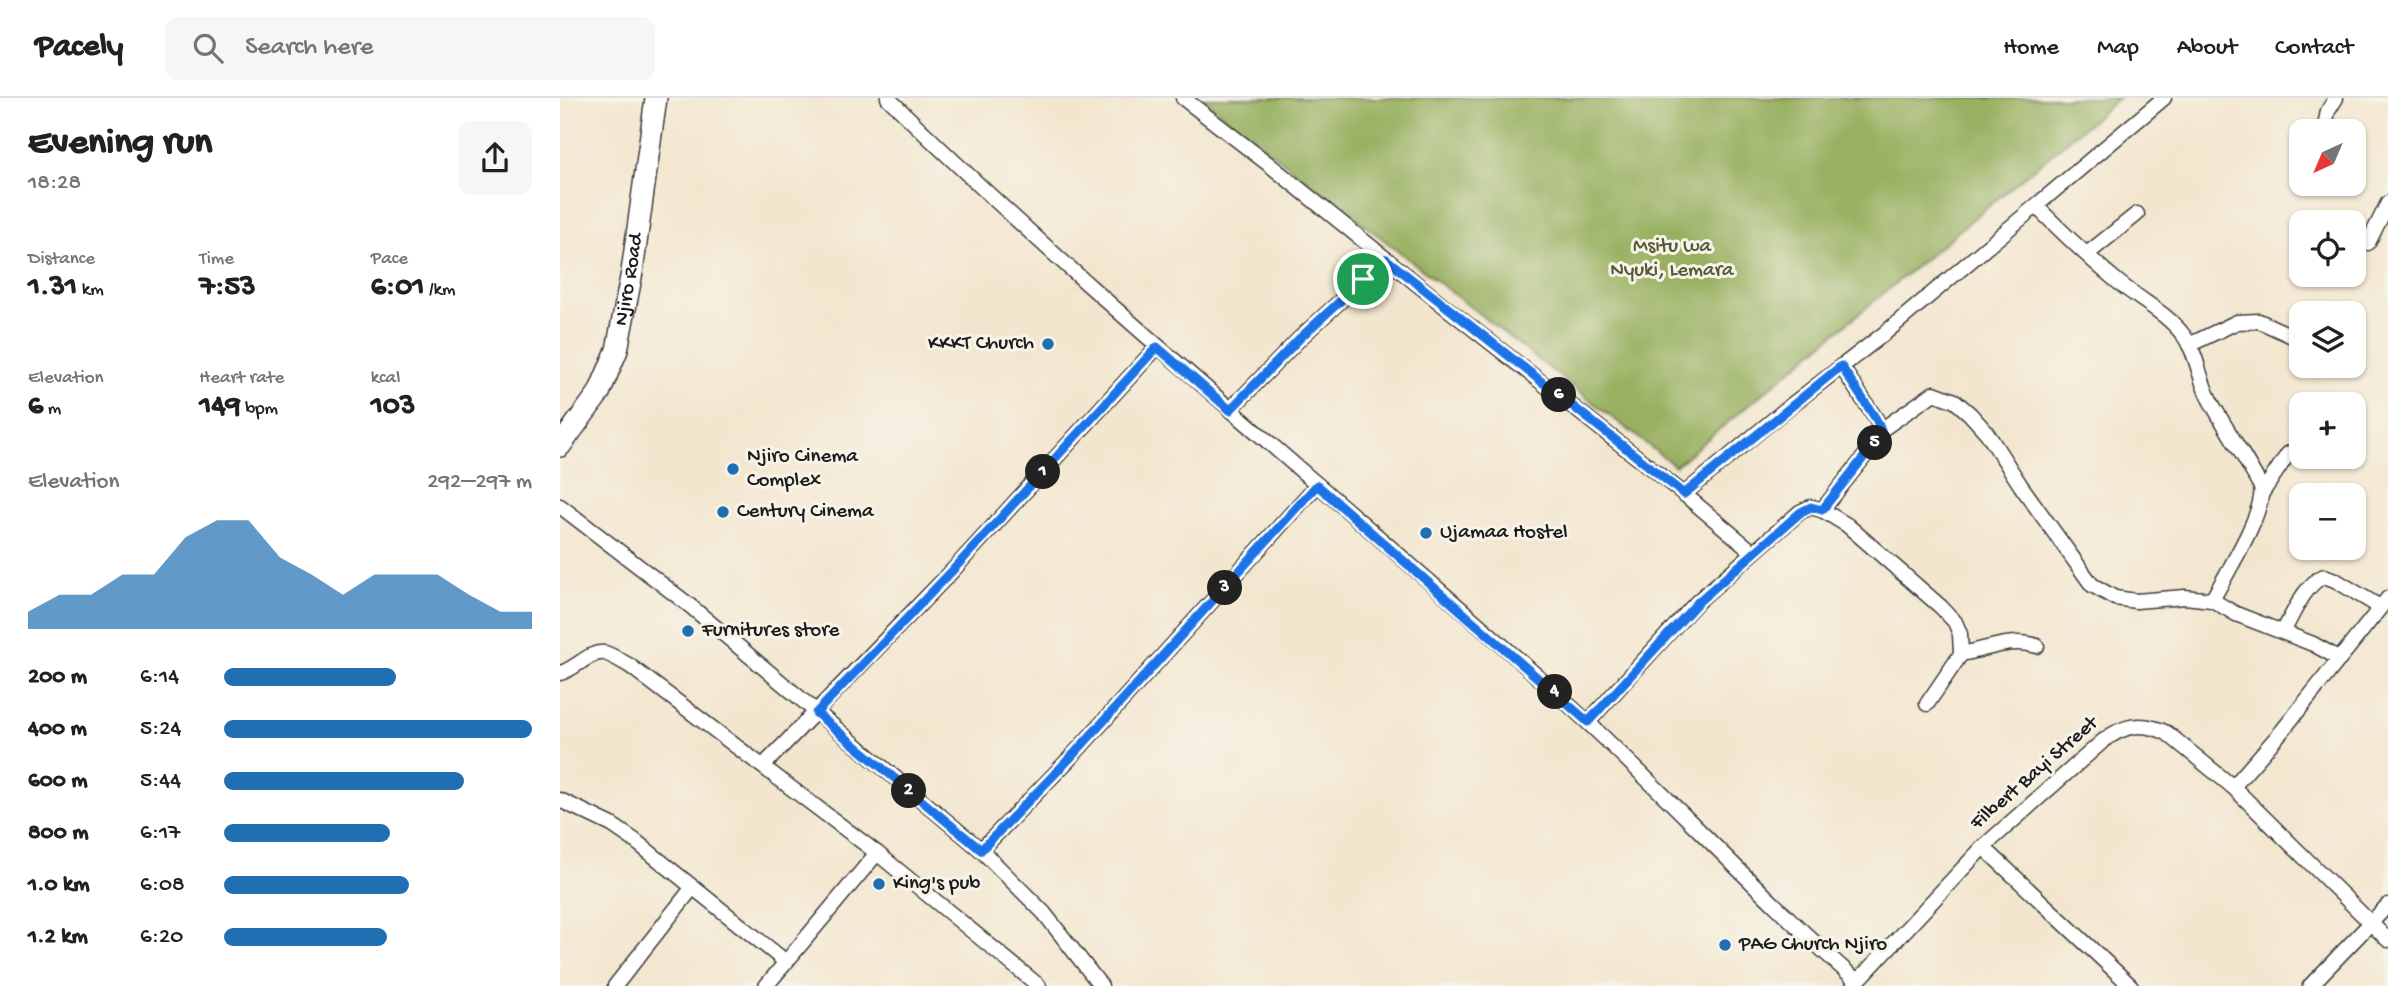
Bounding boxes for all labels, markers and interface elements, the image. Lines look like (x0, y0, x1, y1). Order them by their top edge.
search box (165, 17, 655, 80)
text: Pacely (35, 29, 123, 67)
icon: search (189, 29, 227, 67)
text: Search here (245, 33, 373, 64)
text: Home (2003, 34, 2059, 63)
text: Map (2097, 34, 2139, 63)
text: About (2177, 34, 2237, 63)
text: Contact (2275, 34, 2353, 63)
north arrow (2289, 119, 2366, 196)
map controls (2289, 119, 2366, 560)
button: share (458, 121, 532, 195)
text: Evening run (28, 122, 212, 166)
text: 18:28 (28, 170, 81, 197)
button: locate (2289, 210, 2366, 287)
street label: Njiro Road (609, 230, 650, 328)
park label: Msitu wa Nyuki, Lemara (1610, 235, 1735, 284)
text: Distance (28, 248, 95, 271)
text: Time (199, 248, 234, 271)
text: Pace (371, 248, 408, 271)
pin (1333, 249, 1393, 309)
icon: arrive (1344, 260, 1382, 298)
text: 1.31 (28, 271, 77, 306)
text: 7:53 (199, 271, 256, 306)
text: 6:01 (371, 271, 424, 306)
text: km (77, 279, 104, 302)
text: /km (424, 279, 455, 302)
button: layers (2289, 301, 2366, 378)
place label: KKKT Church (928, 332, 1034, 357)
marker: KKKT Church (1040, 336, 1056, 352)
text: Elevation (28, 367, 104, 390)
text: Heart rate (199, 367, 284, 390)
text: kcal (371, 367, 400, 390)
pin: 6 (1542, 378, 1576, 412)
text: 6 (1554, 383, 1563, 406)
text: 6 (28, 390, 43, 425)
text: 149 (199, 390, 241, 425)
text: 103 (371, 390, 415, 425)
button: + (2289, 392, 2366, 469)
text: m (43, 398, 61, 421)
text: bpm (241, 398, 278, 421)
pin: 5 (1858, 426, 1892, 460)
text: 5 (1870, 431, 1880, 454)
place label: Njiro Cinema Complex (747, 445, 859, 494)
pin: 1 (1026, 454, 1060, 490)
text: 1 (1039, 460, 1046, 483)
marker: Njiro Cinema Complex (725, 461, 741, 477)
text: Elevation (28, 469, 119, 496)
text: 292–297 m (427, 469, 532, 496)
button: − (2289, 483, 2366, 560)
place label: Century Cinema (737, 500, 875, 525)
marker: Century Cinema (715, 504, 731, 520)
place label: Ujamaa Hostel (1440, 521, 1568, 546)
marker: Ujamaa Hostel (1418, 525, 1434, 541)
pin: 3 (1208, 570, 1242, 606)
text: 3 (1220, 576, 1229, 599)
place label: Furnitures store (701, 619, 841, 644)
marker: Furnitures store (680, 623, 696, 639)
text: 200 m (28, 664, 87, 691)
text: 6:14 (140, 664, 179, 691)
pin: 4 (1538, 674, 1572, 710)
text: 4 (1550, 680, 1559, 703)
street label: Filbert Bayi Street (1965, 710, 2106, 837)
text: 400 m (28, 716, 87, 743)
text: 5:24 (140, 716, 181, 743)
text: 600 m (28, 768, 88, 795)
text: 5:44 (140, 768, 181, 795)
pin: 2 (892, 774, 926, 808)
text: 2 (904, 779, 913, 802)
text: 800 m (28, 820, 89, 847)
text: 6:17 (140, 820, 180, 847)
text: 1.0 km (28, 872, 90, 899)
text: 6:08 (140, 872, 185, 899)
place label: King's pub (893, 872, 980, 897)
marker: King's pub (871, 876, 887, 892)
text: 1.2 km (28, 924, 88, 951)
text: 6:20 (140, 924, 183, 951)
place label: PAG Church Njiro (1738, 933, 1887, 958)
marker: PAG Church Njiro (1717, 937, 1733, 953)

